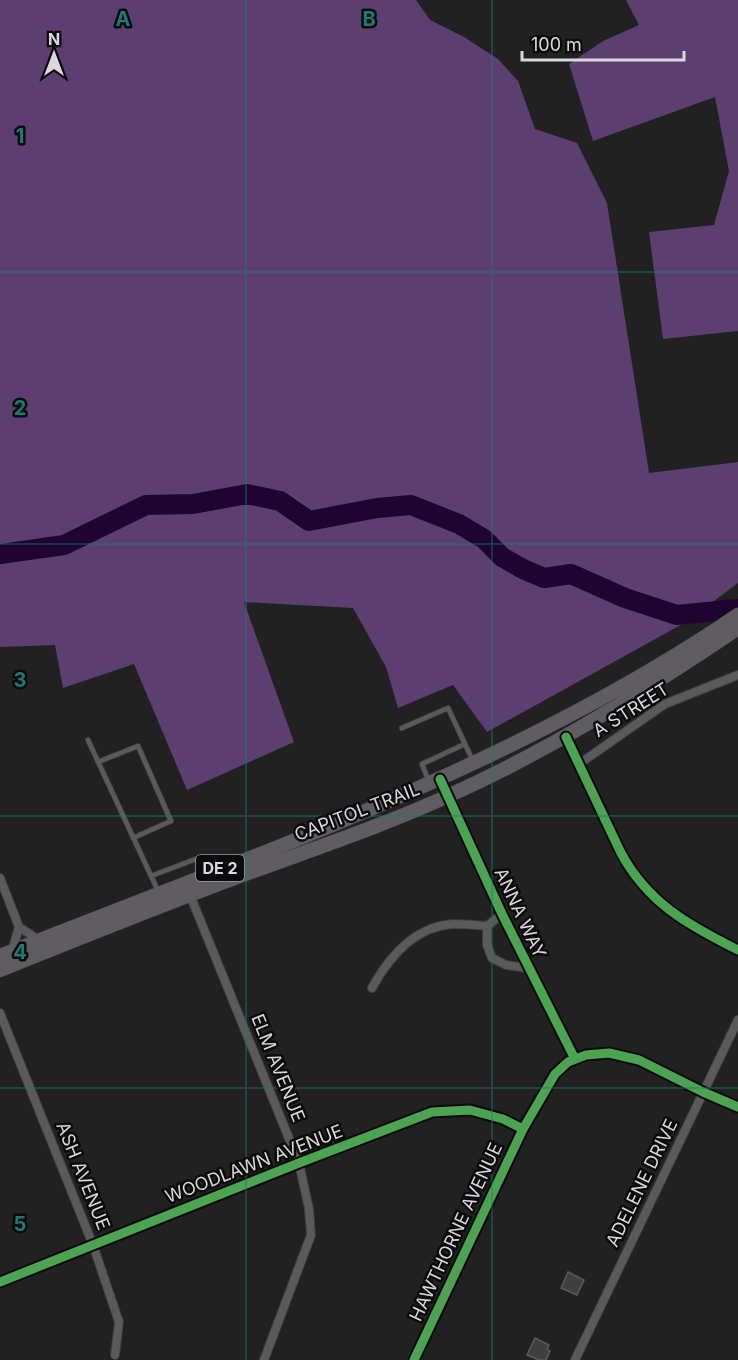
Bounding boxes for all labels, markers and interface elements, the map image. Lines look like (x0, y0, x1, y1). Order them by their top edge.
text: A (116, 7, 131, 31)
text: B (362, 7, 376, 31)
north arrow (24, 24, 84, 84)
scale bar (522, 24, 684, 62)
text: N (48, 29, 60, 49)
text: 100 m (531, 34, 582, 55)
text: 1 (16, 124, 24, 148)
text: 2 (14, 396, 26, 420)
text: 3 (14, 668, 26, 692)
street label: A STREET (589, 678, 673, 741)
street label: CAPITOL TRAIL (291, 778, 422, 845)
road number: DE 2 (196, 855, 244, 881)
street label: ANNA WAY (490, 864, 550, 961)
text: 4 (13, 940, 27, 964)
street label: ELM AVENUE (247, 1011, 310, 1125)
street label: ADELENE DRIVE (602, 1116, 682, 1250)
street label: ASH AVENUE (52, 1119, 115, 1233)
street label: WOODLAWN AVENUE (162, 1120, 346, 1207)
street label: HAWTHORNE AVENUE (405, 1139, 506, 1324)
text: 5 (14, 1212, 26, 1236)

